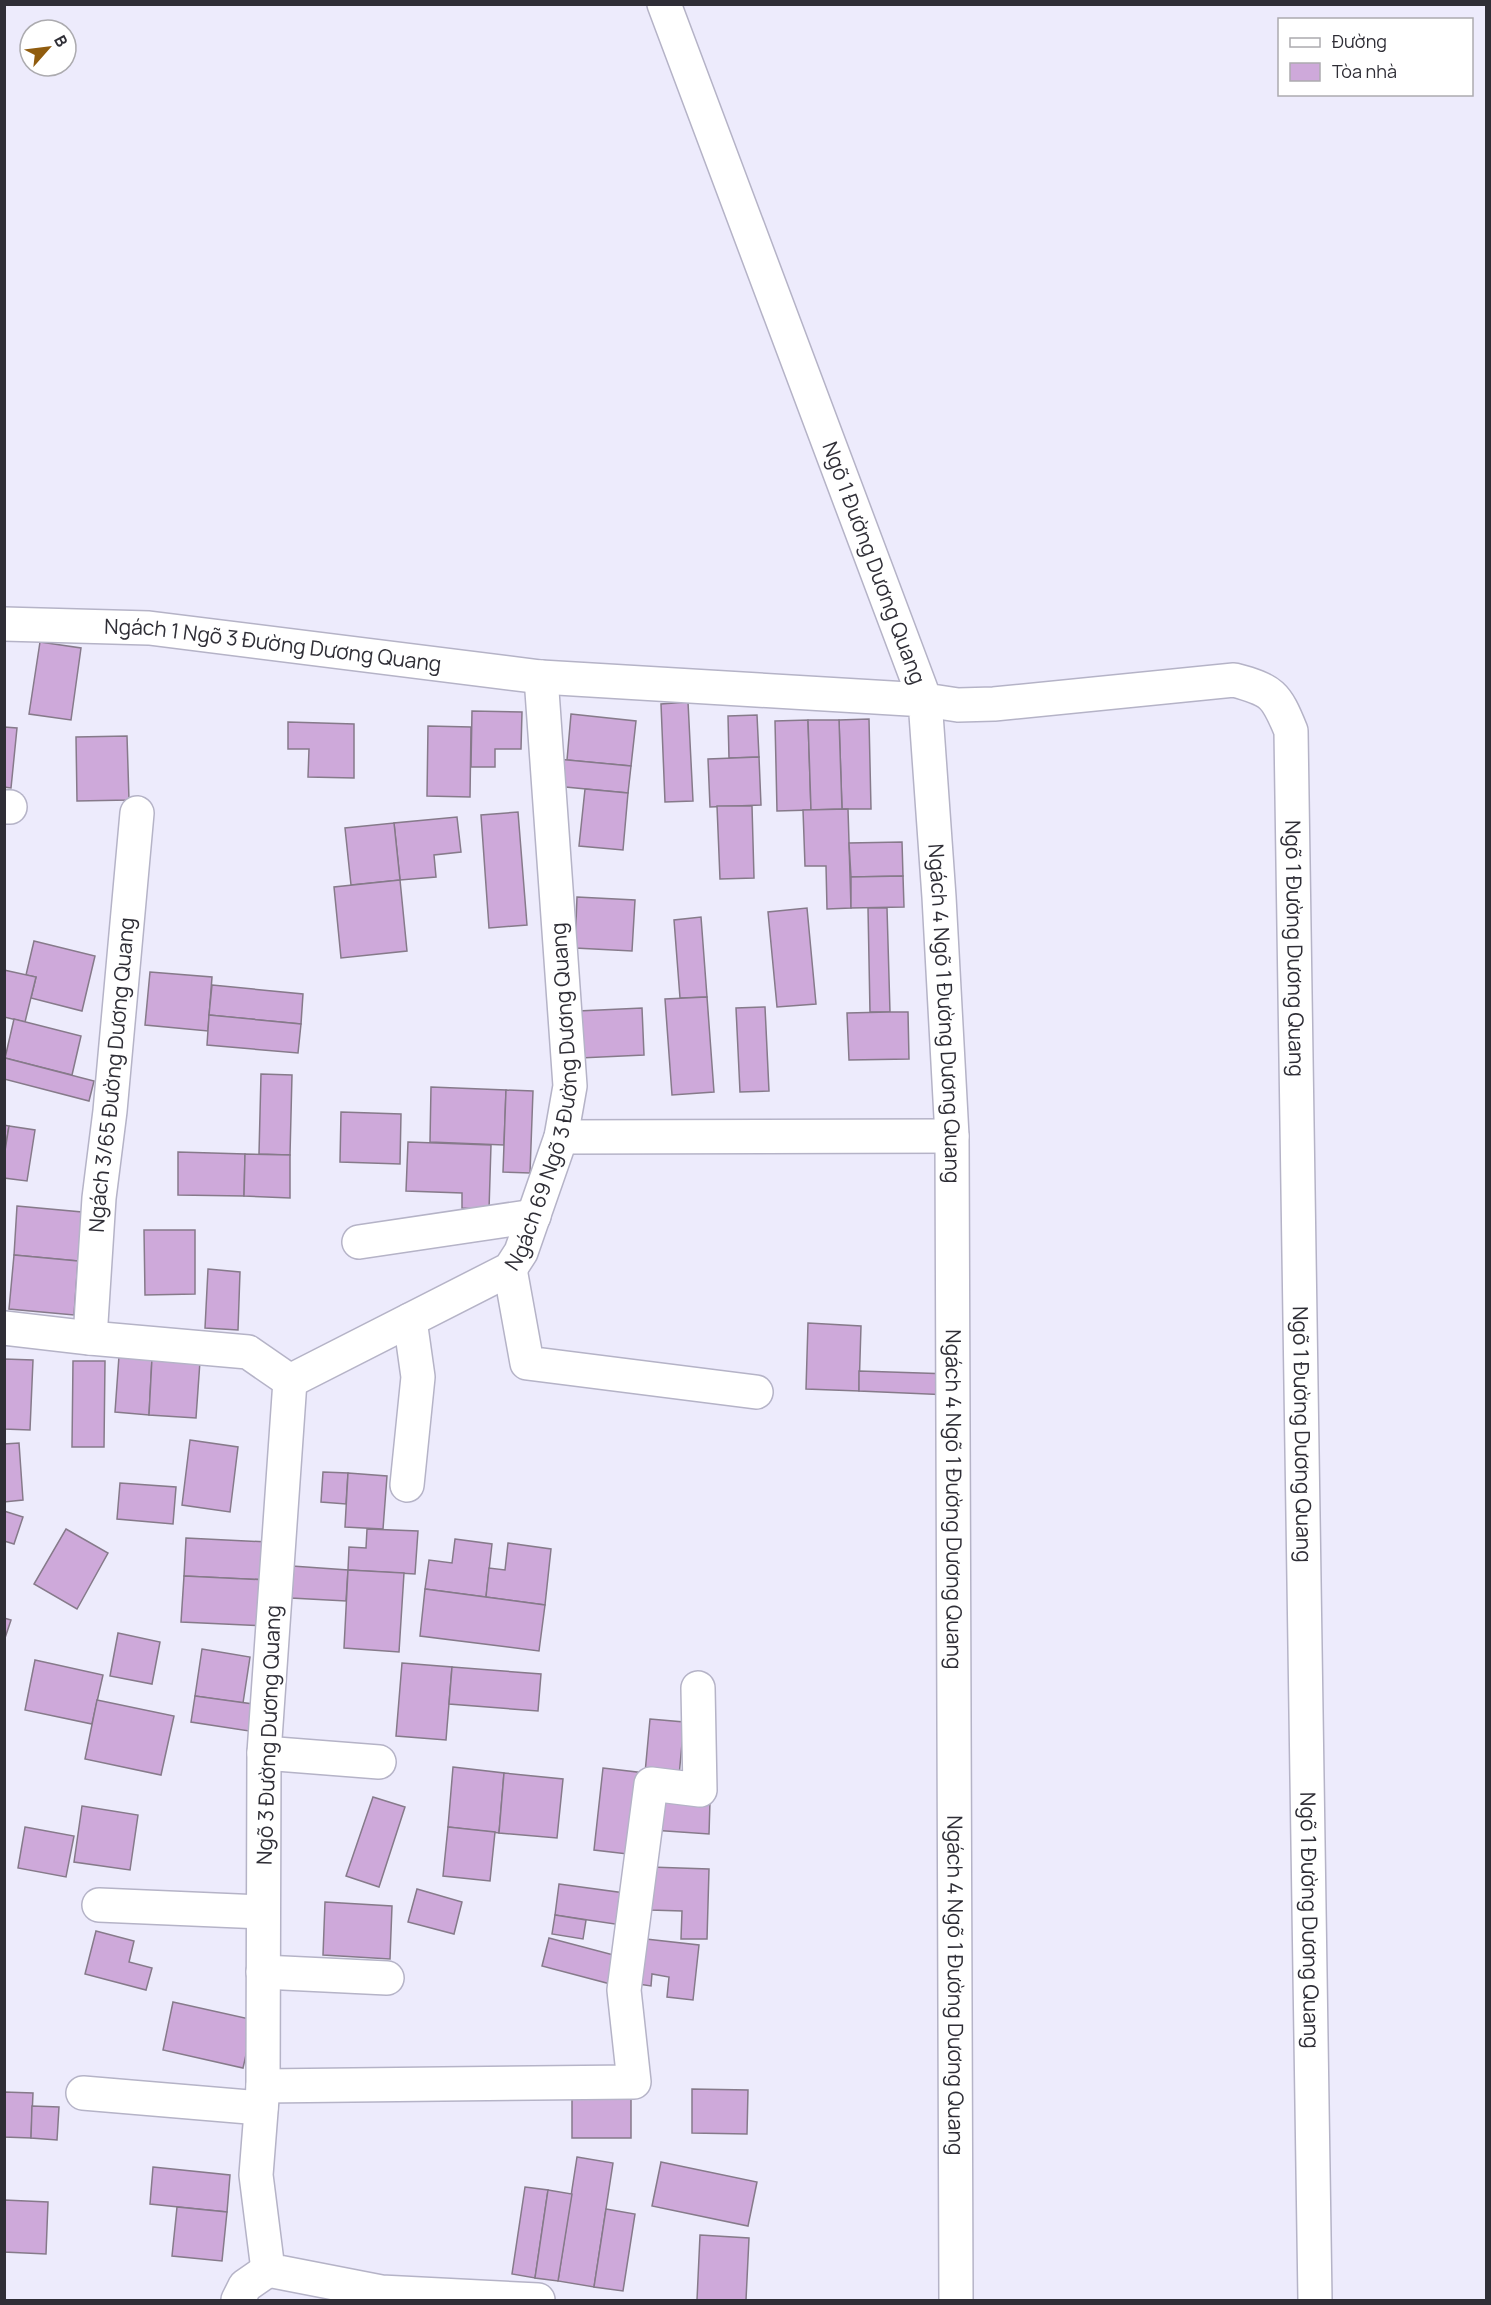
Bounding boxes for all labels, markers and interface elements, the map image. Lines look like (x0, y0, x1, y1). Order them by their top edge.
north arrow (18, 18, 78, 78)
legend (1278, 18, 1473, 96)
text: Đường (1332, 29, 1387, 53)
text: B (49, 31, 73, 51)
text: Tòa nhà (1332, 59, 1397, 83)
street label: Ngõ 1 Đường Dương Quang (816, 438, 933, 688)
street label: Ngách 1 Ngõ 3 Đường Dương Quang (104, 612, 443, 677)
street label: Ngõ 1 Đường Dương Quang (1279, 820, 1311, 1077)
street label: Ngách 4 Ngõ 1 Đường Dương Quang (922, 843, 967, 1183)
street label: Ngách 3/65 Đường Dương Quang (82, 916, 140, 1233)
street label: Ngách 69 Ngõ 3 Đường Dương Quang (498, 922, 583, 1276)
street label: Ngõ 1 Đường Dương Quang (1287, 1306, 1319, 1563)
street label: Ngách 4 Ngõ 1 Đường Dương Quang (940, 1329, 969, 1669)
street label: Ngõ 3 Đường Dương Quang (249, 1605, 287, 1865)
street label: Ngõ 1 Đường Dương Quang (1294, 1792, 1326, 2049)
street label: Ngách 4 Ngõ 1 Đường Dương Quang (941, 1815, 971, 2155)

